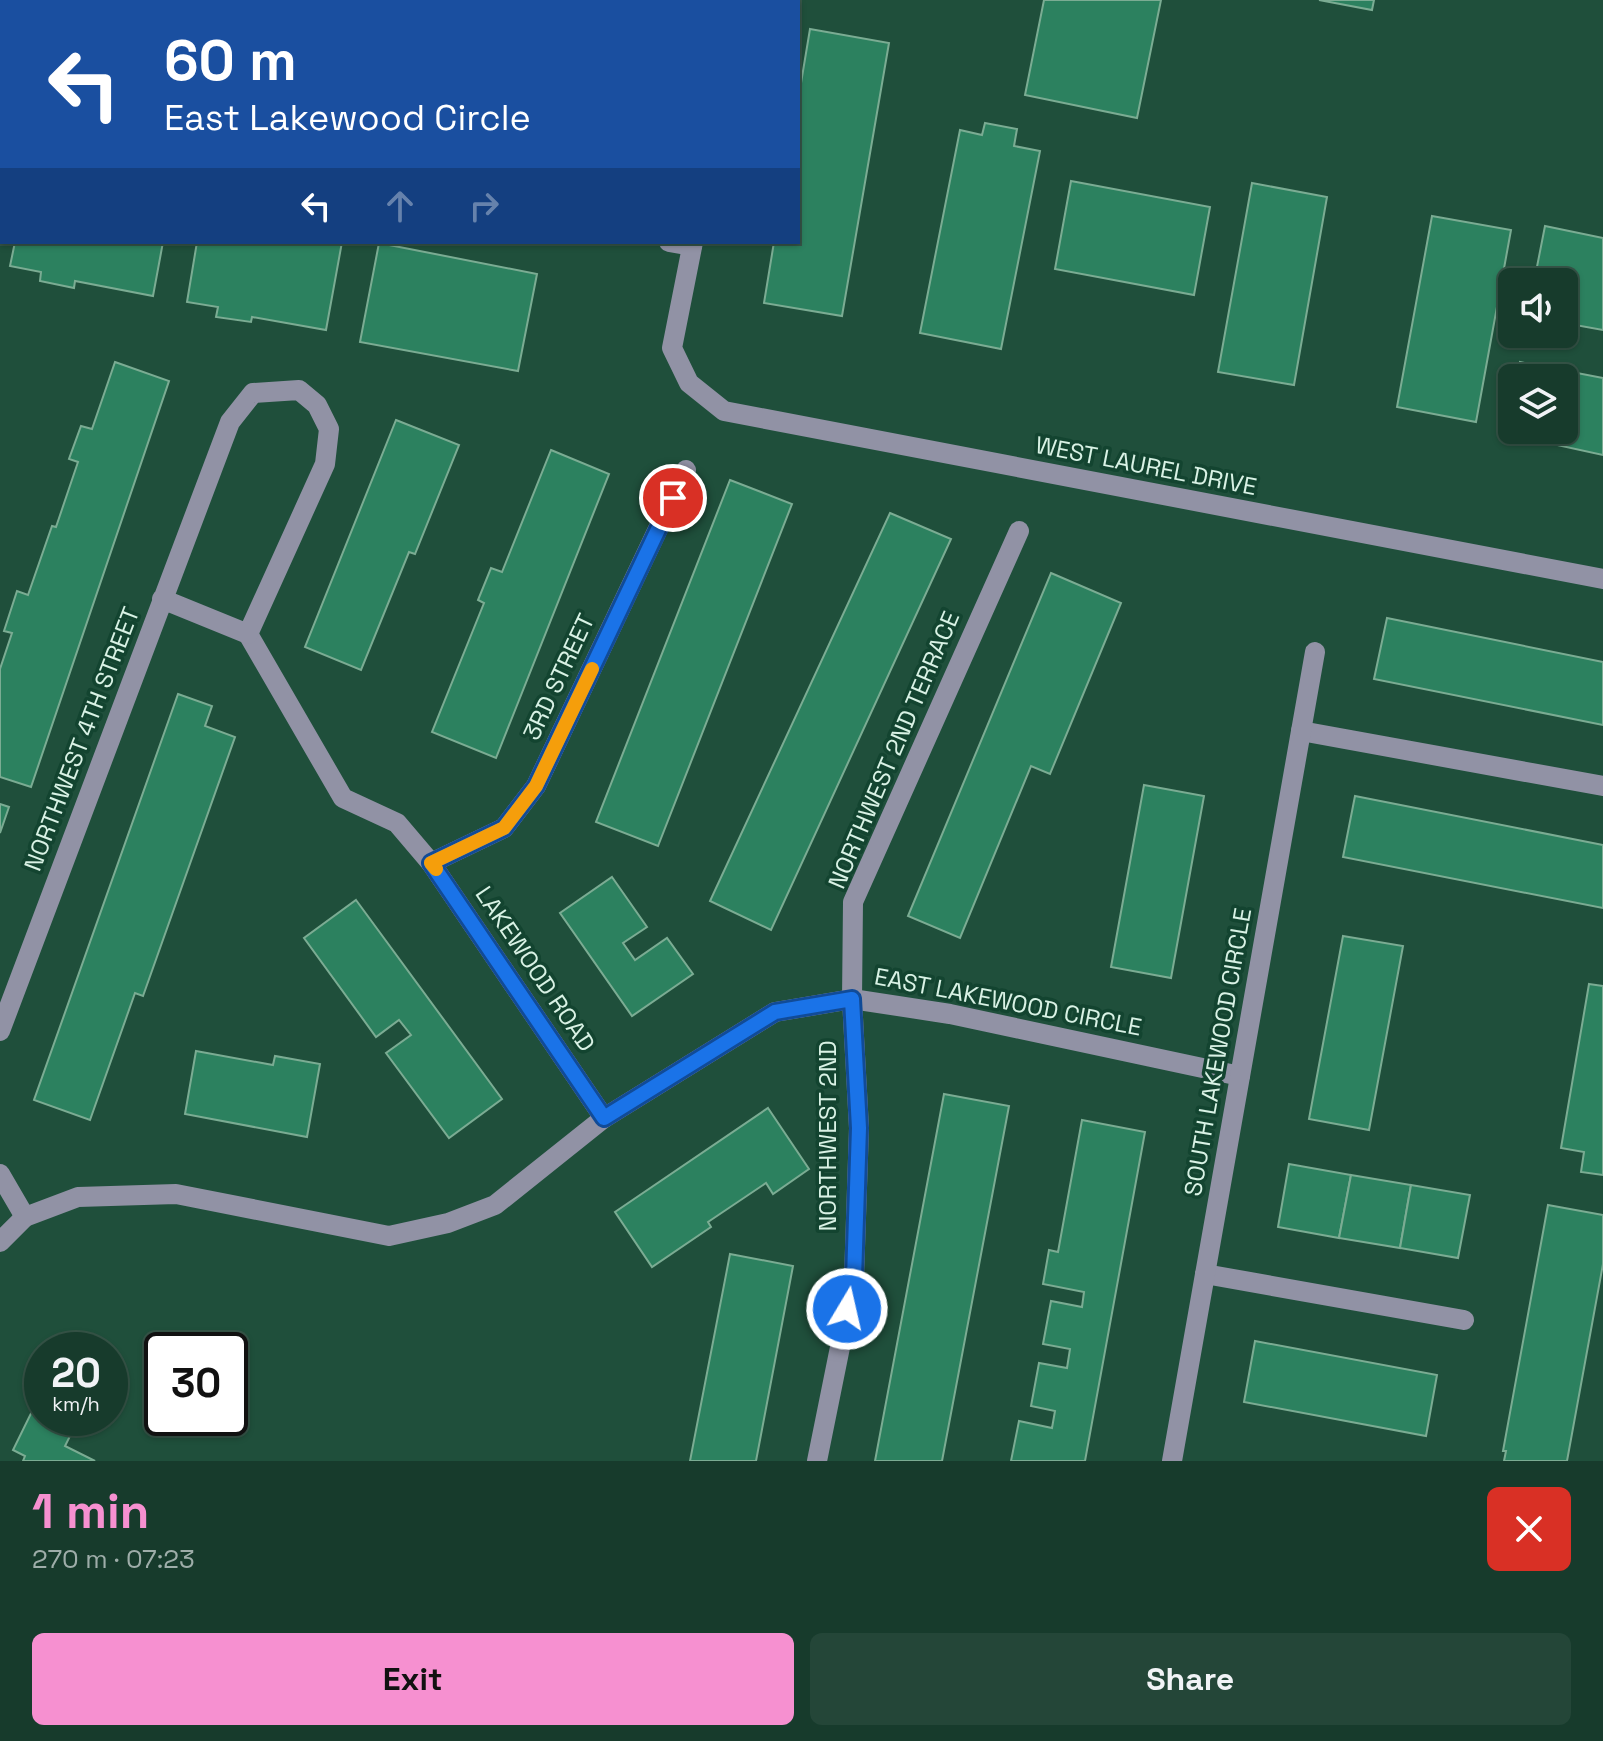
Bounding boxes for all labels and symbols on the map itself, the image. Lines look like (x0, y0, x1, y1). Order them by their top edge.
street label: WEST LAUREL DRIVE (1033, 429, 1259, 502)
pin (639, 464, 707, 532)
street label: NORTHWEST 4TH STREET (17, 602, 146, 875)
street label: NORTHWEST 2ND TERRACE (821, 606, 966, 893)
street label: 3RD STREET (516, 609, 601, 745)
street label: LAKEWOOD ROAD (469, 880, 602, 1057)
street label: SOUTH LAKEWOOD CIRCLE (1177, 905, 1258, 1198)
street label: EAST LAKEWOOD CIRCLE (872, 960, 1144, 1043)
street label: NORTHWEST 2ND (812, 1040, 843, 1232)
position arrow (805, 1267, 889, 1351)
speed limit sign: 30 (144, 1332, 248, 1436)

